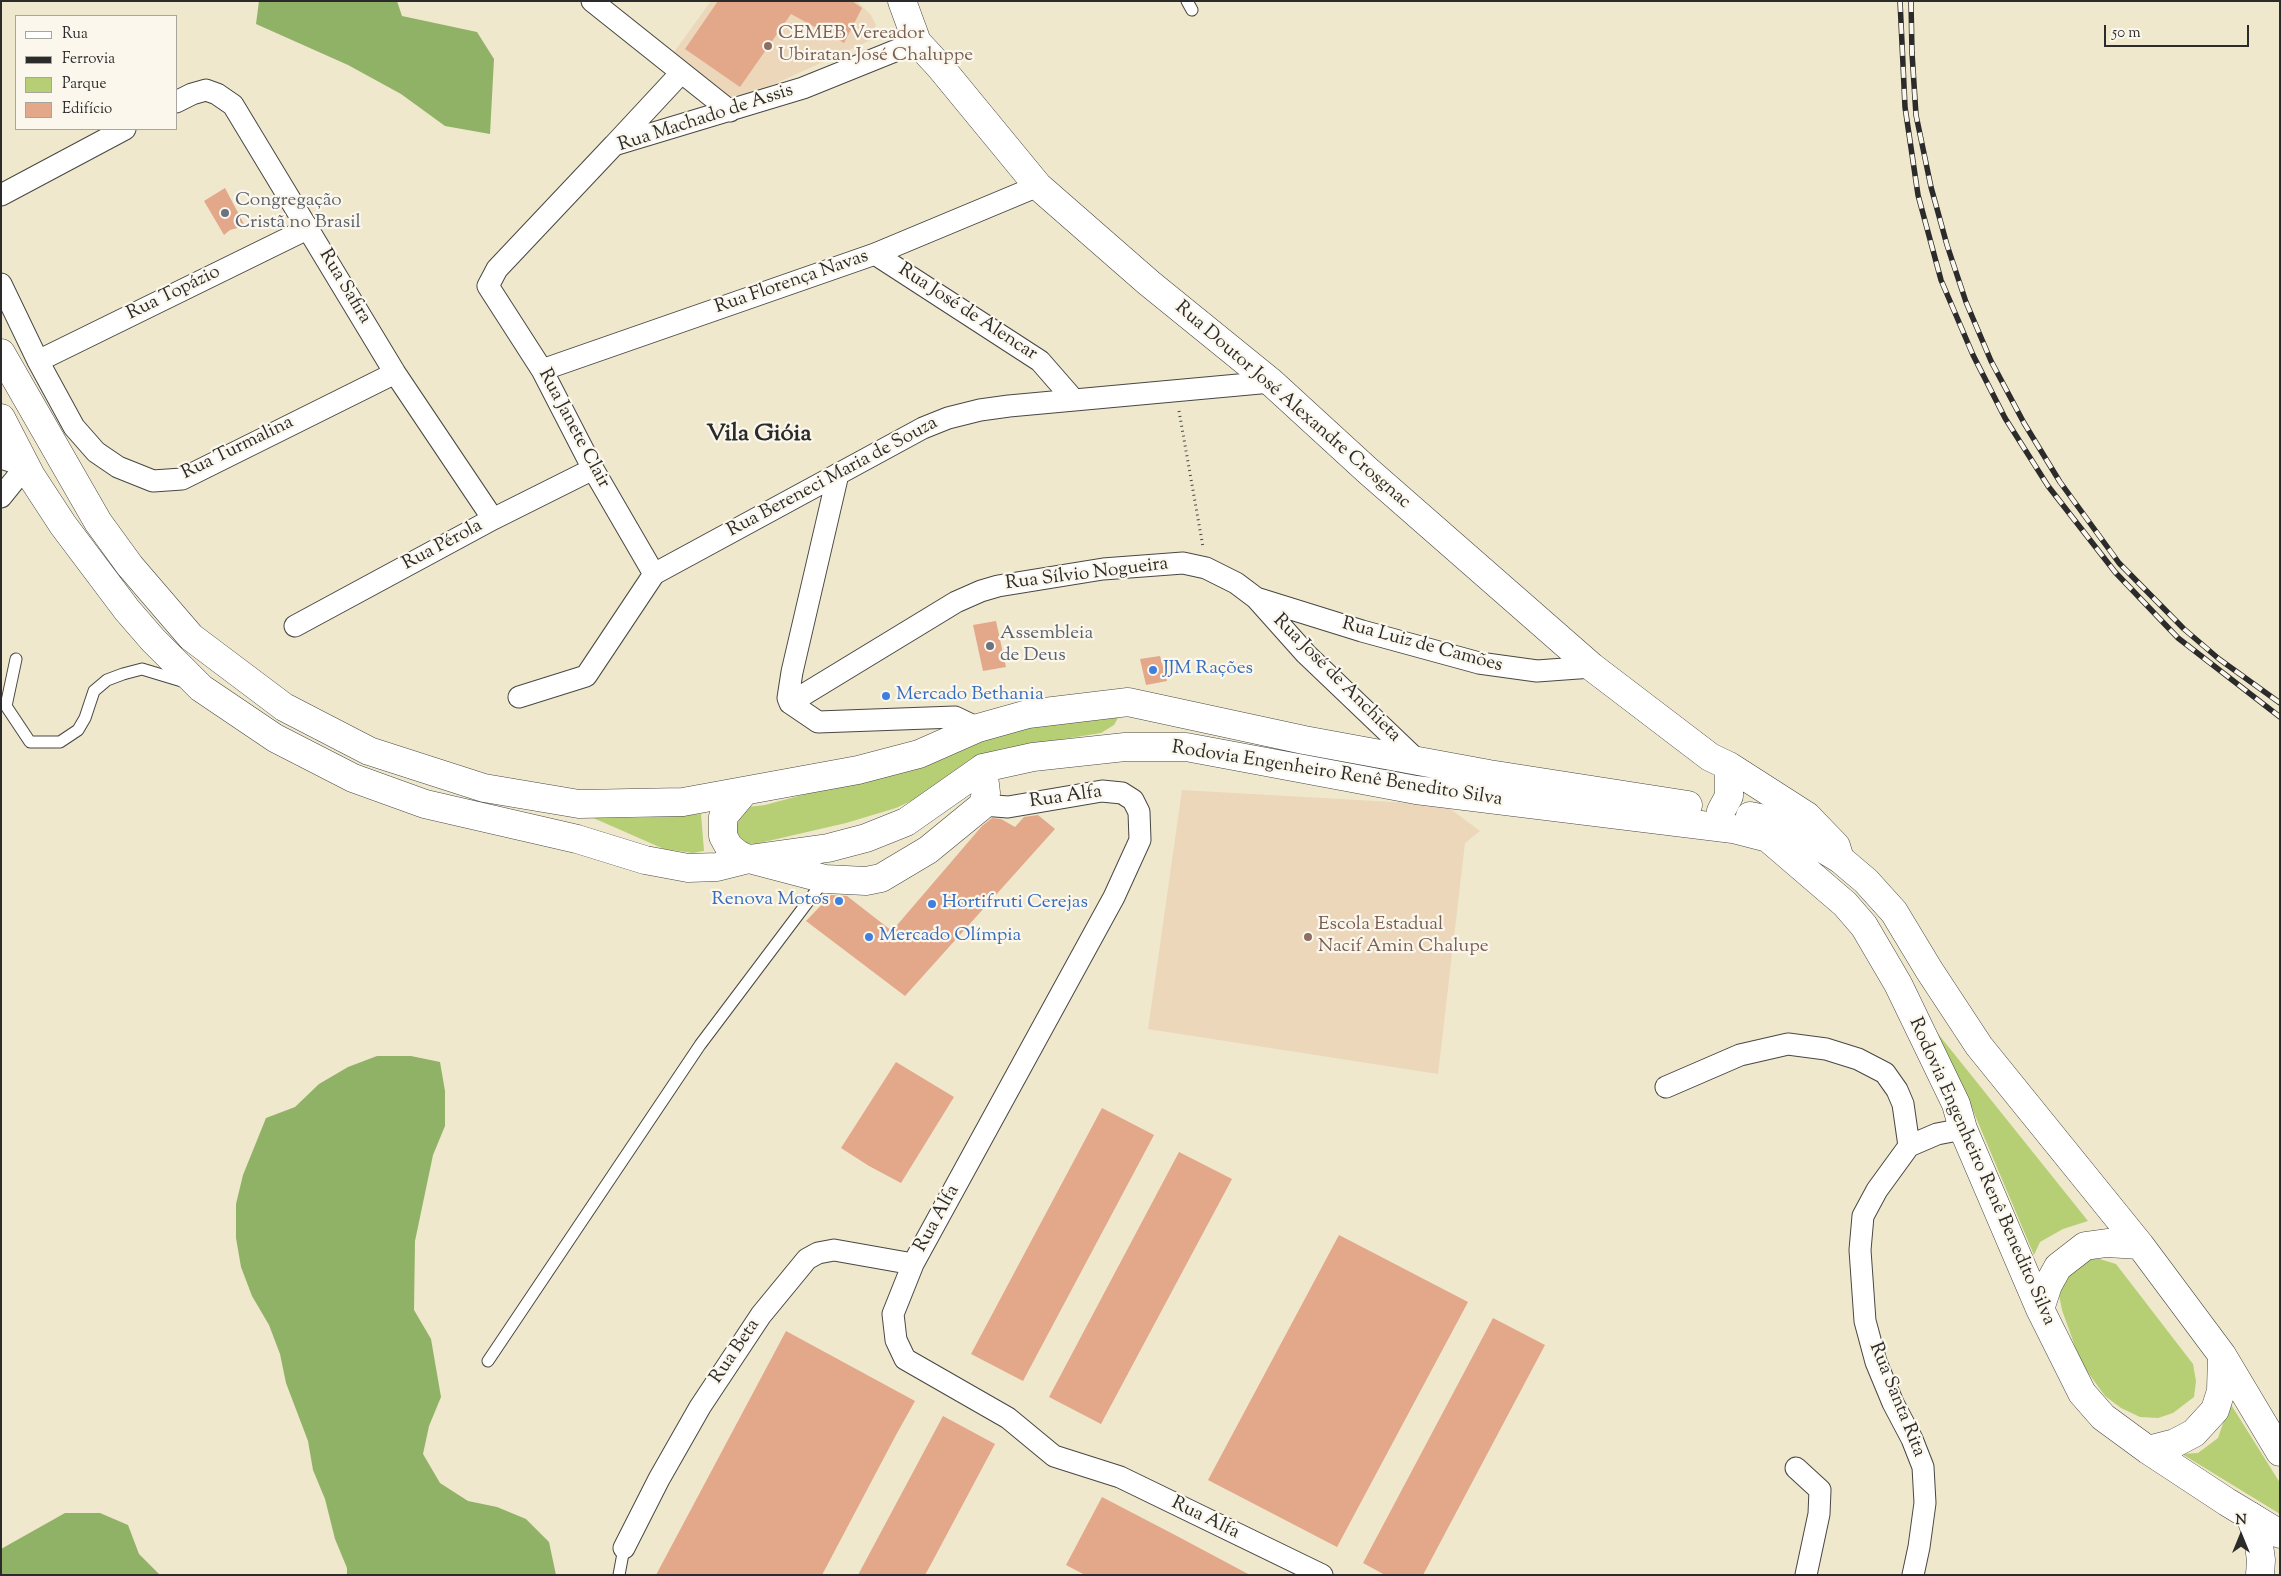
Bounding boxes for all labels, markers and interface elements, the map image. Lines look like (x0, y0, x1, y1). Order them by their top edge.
legend (15, 15, 178, 130)
scale bar (2106, 15, 2251, 47)
text: 50 m (2112, 23, 2141, 44)
text: Rua (62, 24, 88, 45)
place label: CEMEB Vereador Ubiratan José Chaluppe (778, 24, 973, 68)
marker: CEMEB Vereador Ubiratan José Chaluppe (762, 40, 774, 52)
text: Ferrovia (62, 49, 115, 70)
text: Parque (62, 74, 106, 95)
street label: Rua Machado de Assis (616, 80, 796, 158)
text: Edifício (62, 99, 112, 120)
place label: Congregação Cristã no Brasil (235, 191, 361, 235)
marker: Congregação Cristã no Brasil (219, 207, 231, 219)
street label: Rua Safira (313, 246, 375, 328)
street label: Rua Florença Navas (712, 246, 872, 320)
street label: Rua José de Alencar (893, 260, 1041, 366)
street label: Rua Topázio (124, 262, 224, 326)
street label: Rua Doutor José Alexandre Crosgnac (1169, 297, 1415, 515)
street label: Rua Janete Clair (532, 365, 614, 493)
street label: Rua Turmalina (178, 412, 298, 486)
street label: Rua Bereneci Maria de Souza (724, 413, 942, 543)
district label: Vila Gióia (707, 422, 811, 450)
street label: Rua Pérola (399, 515, 487, 577)
street label: Rua Sílvio Nogueira (1004, 554, 1170, 596)
street label: Rua José de Anchieta (1267, 610, 1405, 748)
street label: Rua Luiz de Camões (1339, 614, 1505, 678)
place label: Assembleia de Deus (1000, 624, 1093, 668)
marker: Assembleia de Deus (984, 640, 996, 652)
place label: JJM Rações (1163, 659, 1253, 681)
marker: JJM Rações (1147, 664, 1159, 676)
place label: Mercado Bethania (896, 685, 1044, 707)
marker: Mercado Bethania (880, 690, 892, 702)
street label: Rodovia Engenheiro Renê Benedito Silva (1170, 738, 1504, 812)
street label: Rua Alfa (1028, 782, 1104, 814)
place label: Renova Motos (712, 890, 829, 912)
place label: Hortifruti Cerejas (942, 893, 1088, 915)
marker: Renova Motos (833, 895, 845, 907)
marker: Hortifruti Cerejas (926, 898, 938, 910)
place label: Escola Estadual Nacif Amin Chalupe (1318, 915, 1489, 959)
place label: Mercado Olímpia (879, 926, 1021, 948)
marker: Mercado Olímpia (863, 931, 875, 943)
marker: Escola Estadual Nacif Amin Chalupe (1302, 931, 1314, 943)
street label: Rodovia Engenheiro Renê Benedito Silva (1903, 1015, 2059, 1329)
street label: Rua Alfa (910, 1182, 966, 1256)
street label: Rua Beta (706, 1315, 766, 1389)
street label: Rua Santa Rita (1863, 1339, 1929, 1461)
street label: Rua Alfa (1167, 1493, 1243, 1545)
north arrow (2216, 1511, 2266, 1561)
text: N (2235, 1511, 2247, 1531)

